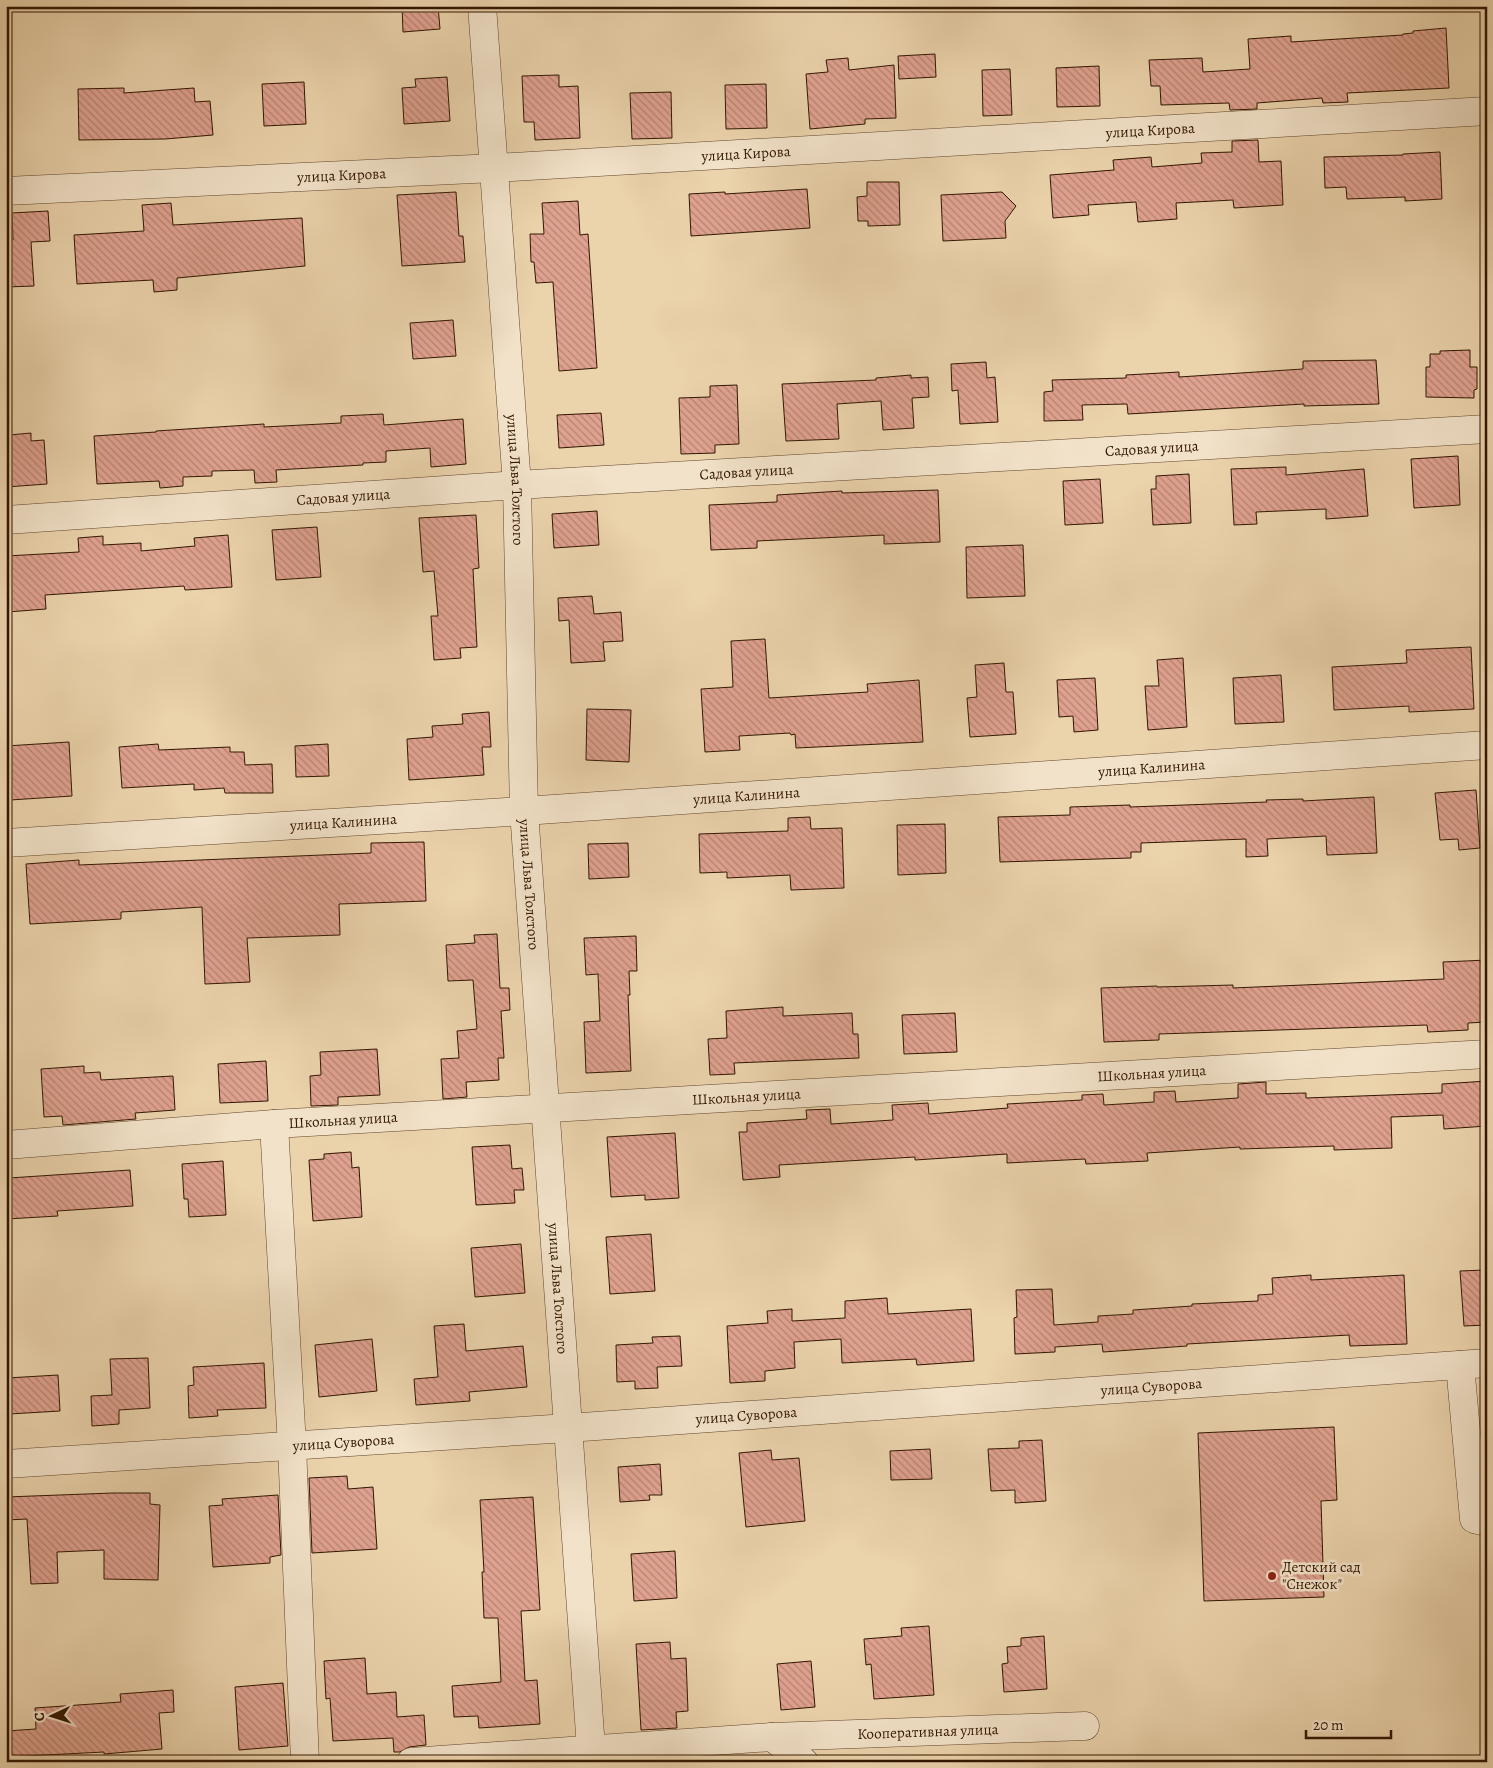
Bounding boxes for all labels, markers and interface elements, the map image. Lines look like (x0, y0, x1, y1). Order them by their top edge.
street label: улица Кирова (1104, 118, 1196, 143)
street label: улица Кирова (700, 141, 791, 166)
street label: улица Кирова (296, 163, 387, 187)
street label: улица Льва Толстого (502, 412, 528, 546)
street label: Садовая улица (1104, 436, 1199, 461)
street label: Садовая улица (699, 459, 794, 484)
street label: Садовая улица (296, 484, 391, 510)
street label: улица Калинина (1096, 754, 1206, 782)
street label: улица Калинина (691, 782, 801, 809)
street label: улица Калинина (288, 809, 398, 836)
street label: улица Льва Толстого (515, 817, 544, 951)
street label: Школьная улица (1097, 1060, 1207, 1086)
street label: Школьная улица (691, 1084, 802, 1110)
street label: Школьная улица (288, 1107, 398, 1133)
street label: улица Льва Толстого (543, 1221, 573, 1355)
street label: улица Суворова (1099, 1373, 1203, 1400)
street label: улица Суворова (694, 1402, 798, 1429)
street label: улица Суворова (291, 1429, 395, 1456)
place label: Детский сад "Снежок" (1282, 1557, 1361, 1594)
marker: Детский сад "Снежок" (1266, 1570, 1278, 1582)
north arrow (28, 1690, 78, 1740)
scale bar (1306, 1708, 1390, 1740)
text: С (30, 1712, 49, 1722)
text: 20 m (1313, 1715, 1344, 1735)
street label: Кооперативная улица (857, 1719, 999, 1744)

